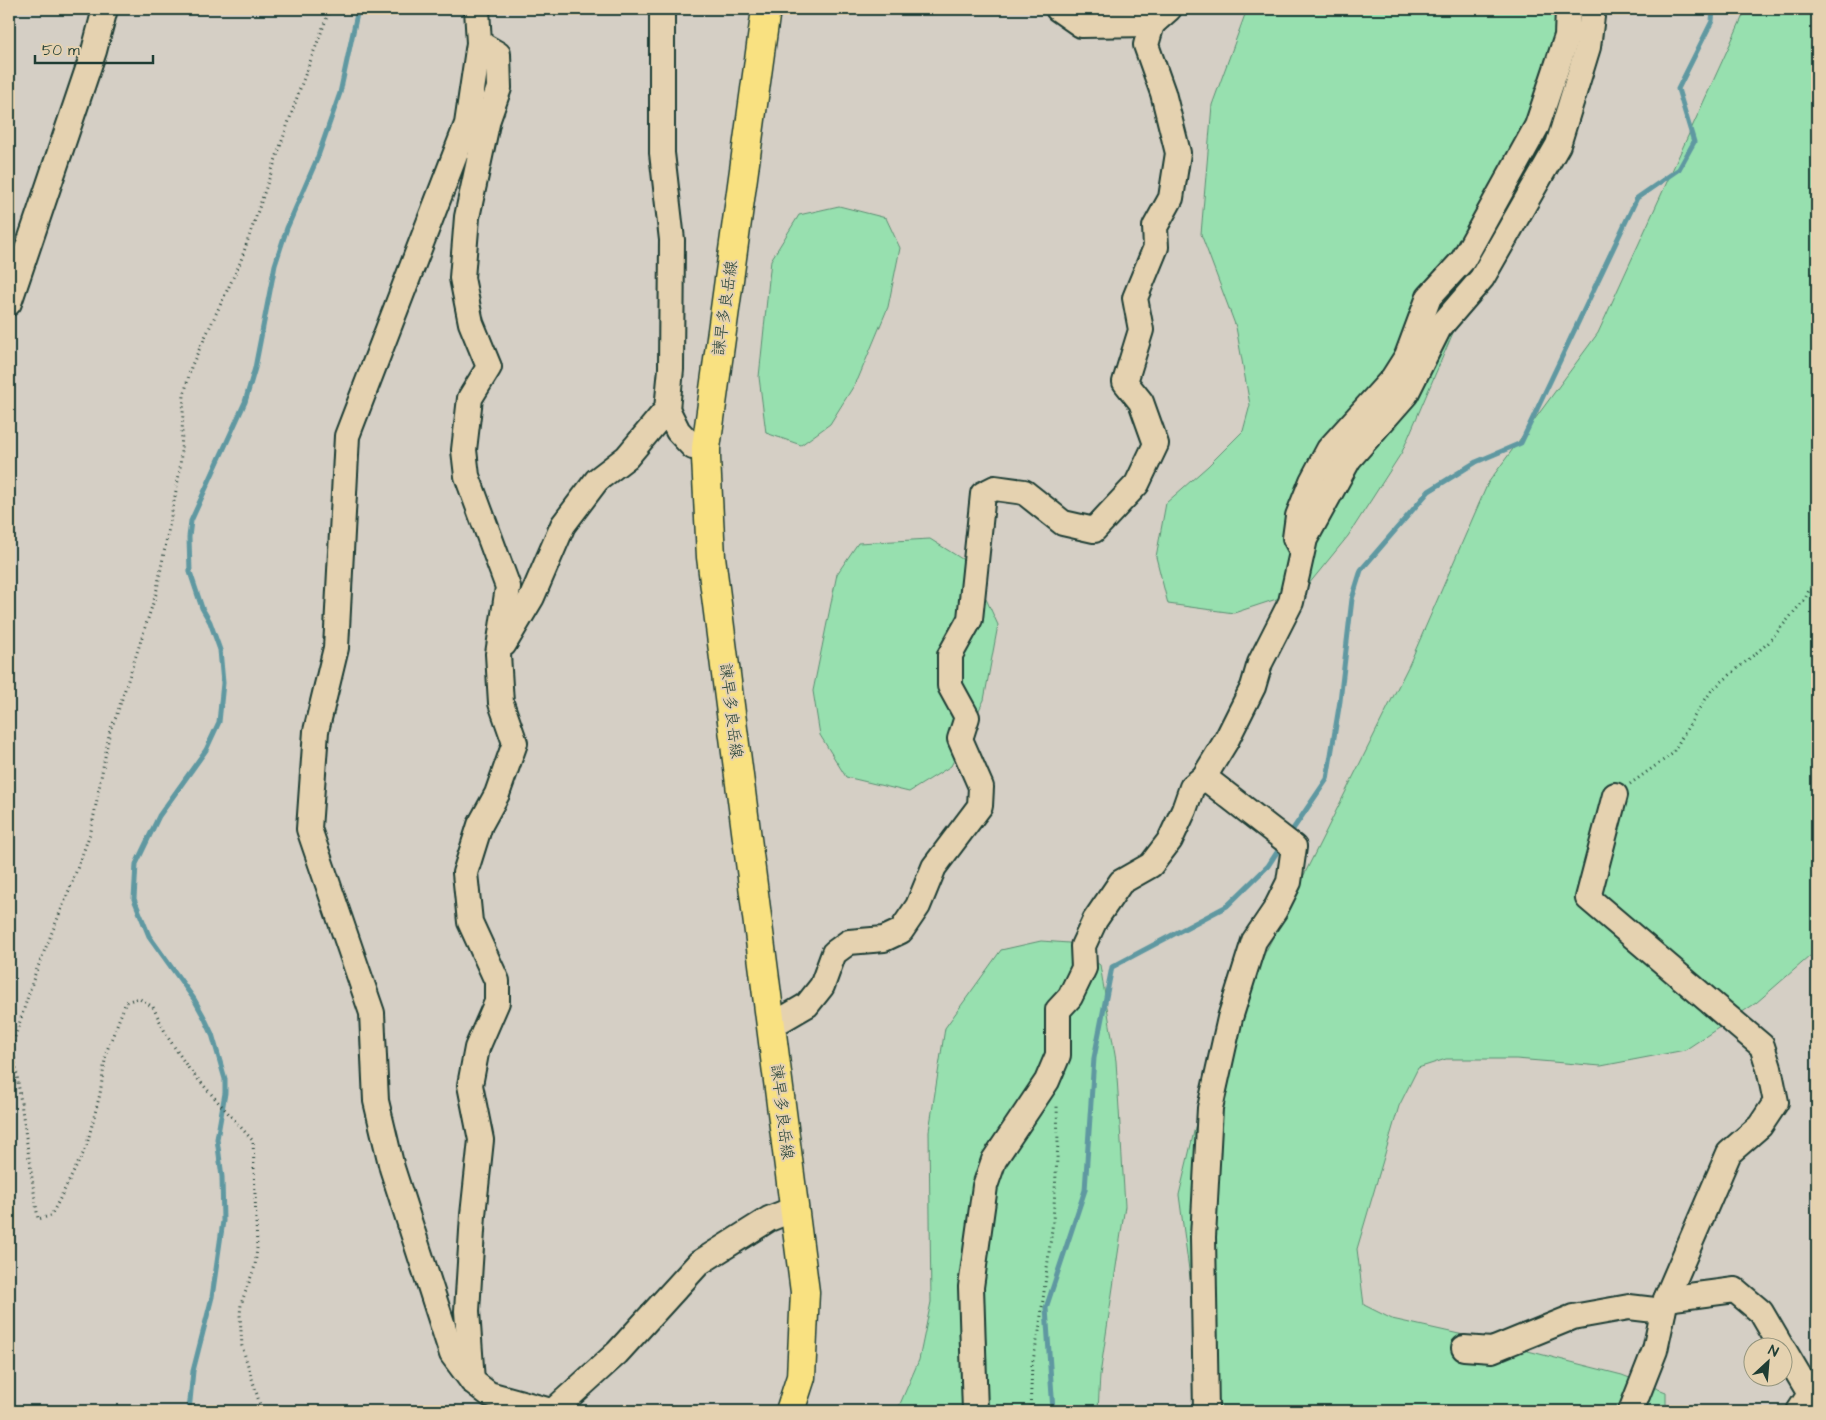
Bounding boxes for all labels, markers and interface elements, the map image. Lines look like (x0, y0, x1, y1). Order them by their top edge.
scale bar (35, 32, 152, 64)
text: 50 m (42, 40, 80, 61)
street label: 諫早多良岳線 (707, 259, 743, 357)
street label: 諫早多良岳線 (714, 662, 748, 760)
street label: 諫早多良岳線 (765, 1063, 799, 1161)
north arrow (1744, 1338, 1794, 1388)
text: N (1765, 1340, 1782, 1362)

